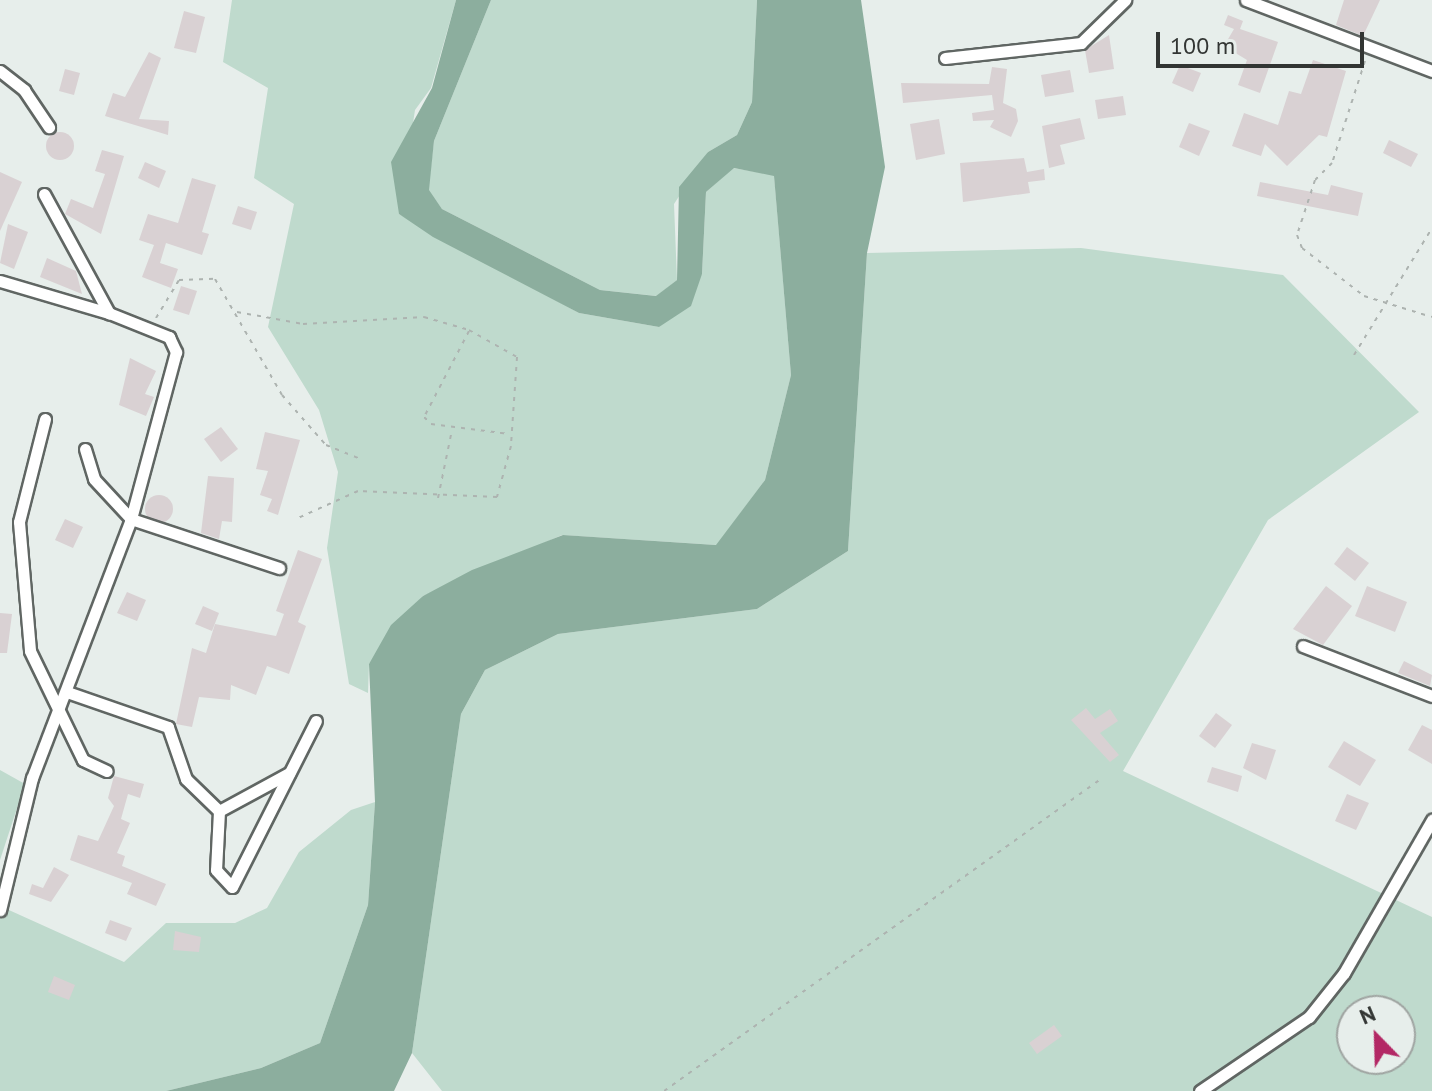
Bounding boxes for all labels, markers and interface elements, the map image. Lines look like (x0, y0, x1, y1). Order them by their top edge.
scale bar (1160, 16, 1368, 66)
text: 100 m (1170, 30, 1235, 61)
north arrow (1336, 995, 1416, 1075)
text: N (1355, 999, 1380, 1030)

